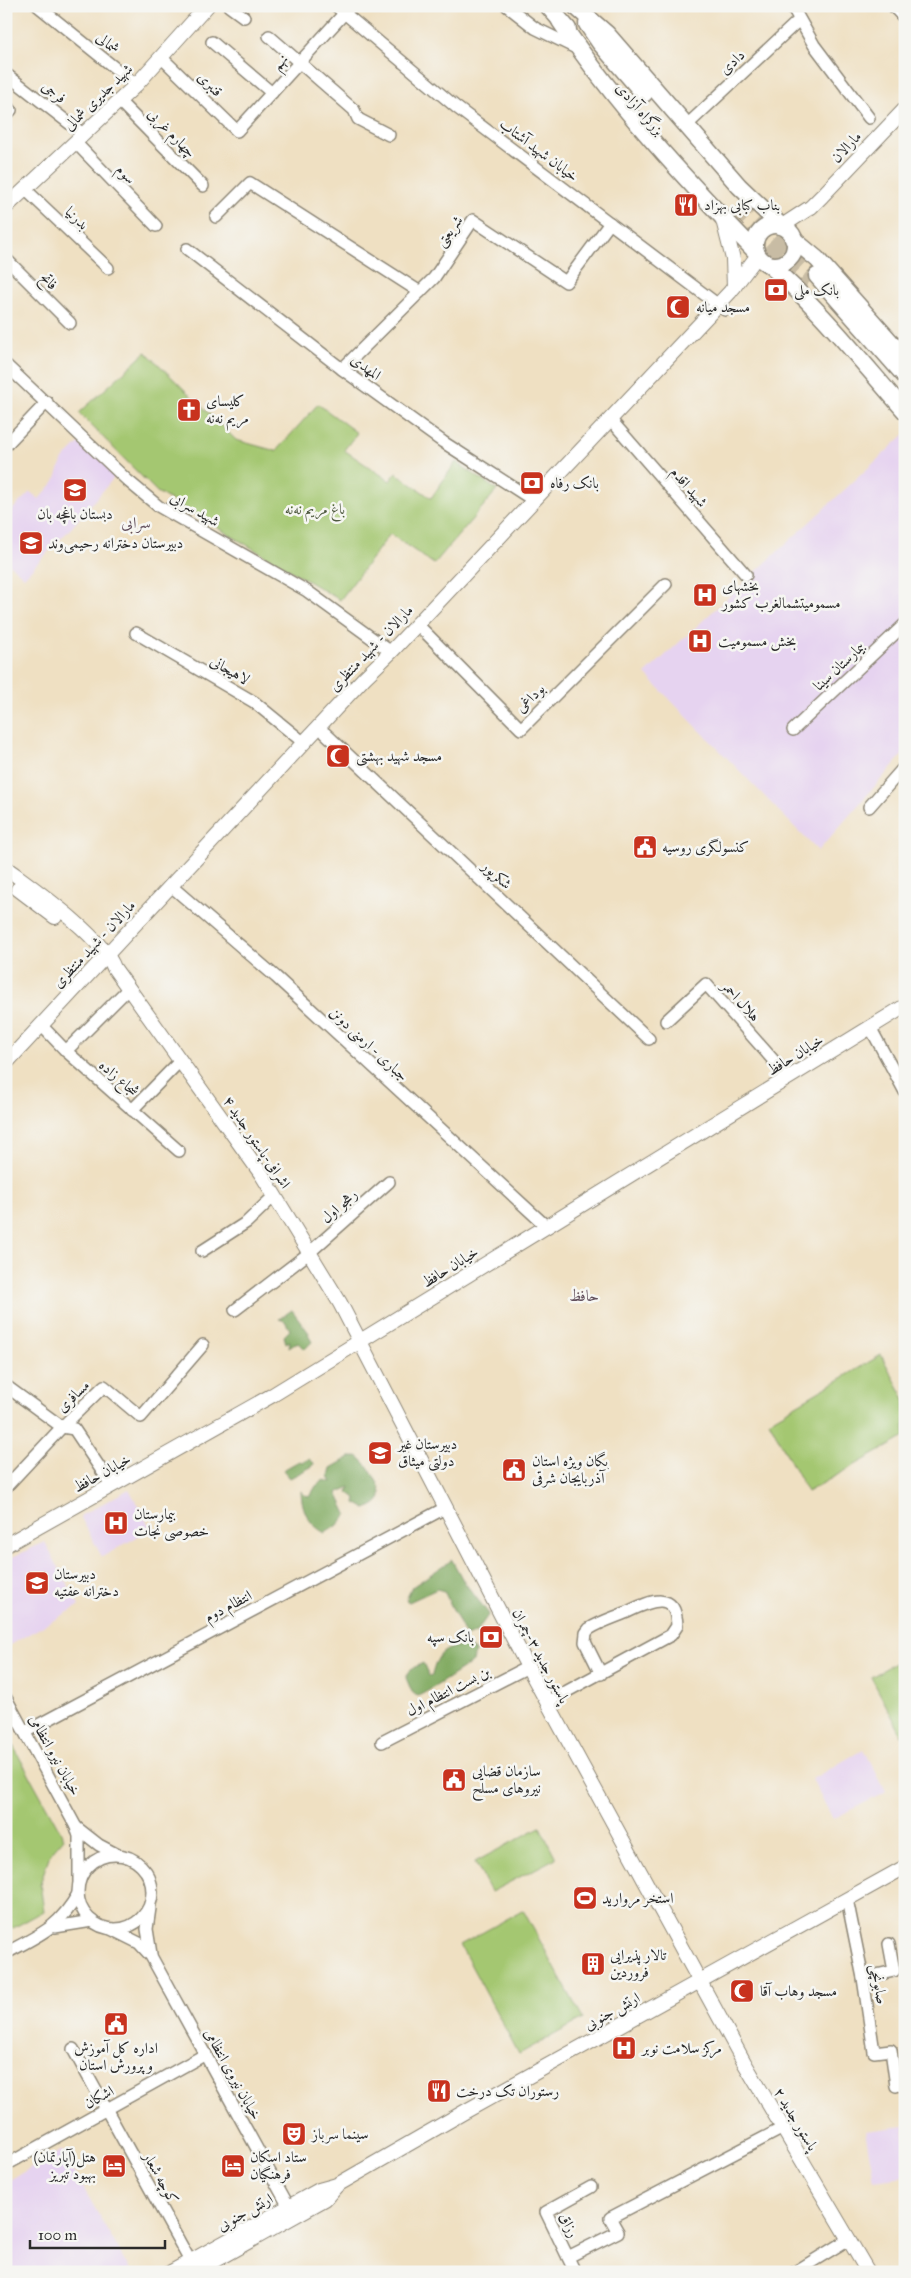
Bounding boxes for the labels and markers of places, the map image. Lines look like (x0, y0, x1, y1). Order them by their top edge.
restaurant icon: بناب کبابی بهزاد (673, 192, 699, 218)
place label: بناب کبابی بهزاد (704, 196, 780, 216)
bank icon: بانک ملی (763, 277, 789, 303)
place label: بانک ملی (794, 281, 839, 301)
mosque icon: مسجد میانه (665, 294, 691, 320)
place label: مسجد میانه (696, 298, 750, 316)
place label: کلیسای مریم نه‌نه (206, 392, 249, 431)
church icon: کلیسای مریم نه‌نه (176, 397, 202, 423)
bank icon: بانک رفاه (519, 470, 545, 496)
place label: بانک رفاه (550, 474, 599, 492)
school or university icon: دبستان باغچه بان (62, 477, 88, 503)
place label: دبستان باغچه بان (37, 505, 113, 524)
school or university icon: دبیرستان دخترانه رحیمی‌وند (18, 530, 44, 556)
place label: دبیرستان دخترانه رحیمی‌وند (48, 534, 183, 554)
place label: بخشهای مسمومیتشمالغرب کشور (720, 577, 840, 613)
hospital icon: بخشهای مسمومیتشمالغرب کشور (692, 582, 718, 608)
hospital icon: بخش مسمومیت (687, 628, 713, 654)
place label: بخش مسمومیت (718, 632, 796, 651)
mosque icon: مسجد شهید بهشتی (325, 743, 351, 769)
place label: مسجد شهید بهشتی (356, 747, 442, 767)
public building icon: کنسولگری روسیه (632, 834, 658, 860)
place label: کنسولگری روسیه (662, 838, 749, 857)
place label: دبیرستان غیر دولتی میثاق (396, 1435, 457, 1472)
school or university icon: دبیرستان غیر دولتی میثاق (367, 1440, 393, 1466)
place label: یگان ویژه استان آذربایجان شرقی (532, 1451, 609, 1488)
public building icon: یگان ویژه استان آذربایجان شرقی (501, 1457, 527, 1483)
place label: بیمارستان خصوصی نجات (134, 1505, 209, 1542)
hospital icon: بیمارستان خصوصی نجات (103, 1510, 129, 1536)
place label: دبیرستان دخترانه عفتیه (54, 1565, 119, 1600)
school or university icon: دبیرستان دخترانه عفتیه (24, 1570, 50, 1596)
bank icon: بانک سپه (478, 1624, 504, 1650)
place label: بانک سپه (427, 1628, 474, 1647)
place label: سازمان قضایی نیروهای مسلح (472, 1762, 541, 1802)
public building icon: سازمان قضایی نیروهای مسلح (441, 1767, 467, 1793)
sports icon: استخر مروارید (572, 1885, 598, 1911)
place label: استخر مروارید (602, 1889, 674, 1909)
place label: تالار پذیرایی فروردین (610, 1946, 666, 1982)
building icon: تالار پذیرایی فروردین (580, 1951, 606, 1977)
mosque icon: مسجد وهاب آقا (729, 1978, 755, 2004)
place label: مسجد وهاب آقا (760, 1982, 837, 2000)
public building icon: اداره کل آموزش و پرورش استان (103, 2011, 129, 2037)
hospital icon: مرکز سلامت نوبر (611, 2035, 637, 2061)
place label: اداره کل آموزش و پرورش استان (74, 2039, 158, 2075)
place label: مرکز سلامت نوبر (640, 2039, 722, 2059)
restaurant icon: رستوران تک درخت (426, 2078, 452, 2104)
place label: رستوران تک درخت (456, 2082, 559, 2100)
theatre icon: سینما سرباز (281, 2121, 307, 2147)
place label: سینما سرباز (310, 2125, 368, 2144)
place label: هتل(آپارتمان) بهبود تبریز (33, 2148, 96, 2184)
place label: ستاد اسکان فرهنگیان (250, 2148, 307, 2184)
hotel icon: هتل(آپارتمان) بهبود تبریز (101, 2153, 127, 2179)
hotel icon: ستاد اسکان فرهنگیان (220, 2153, 246, 2179)

